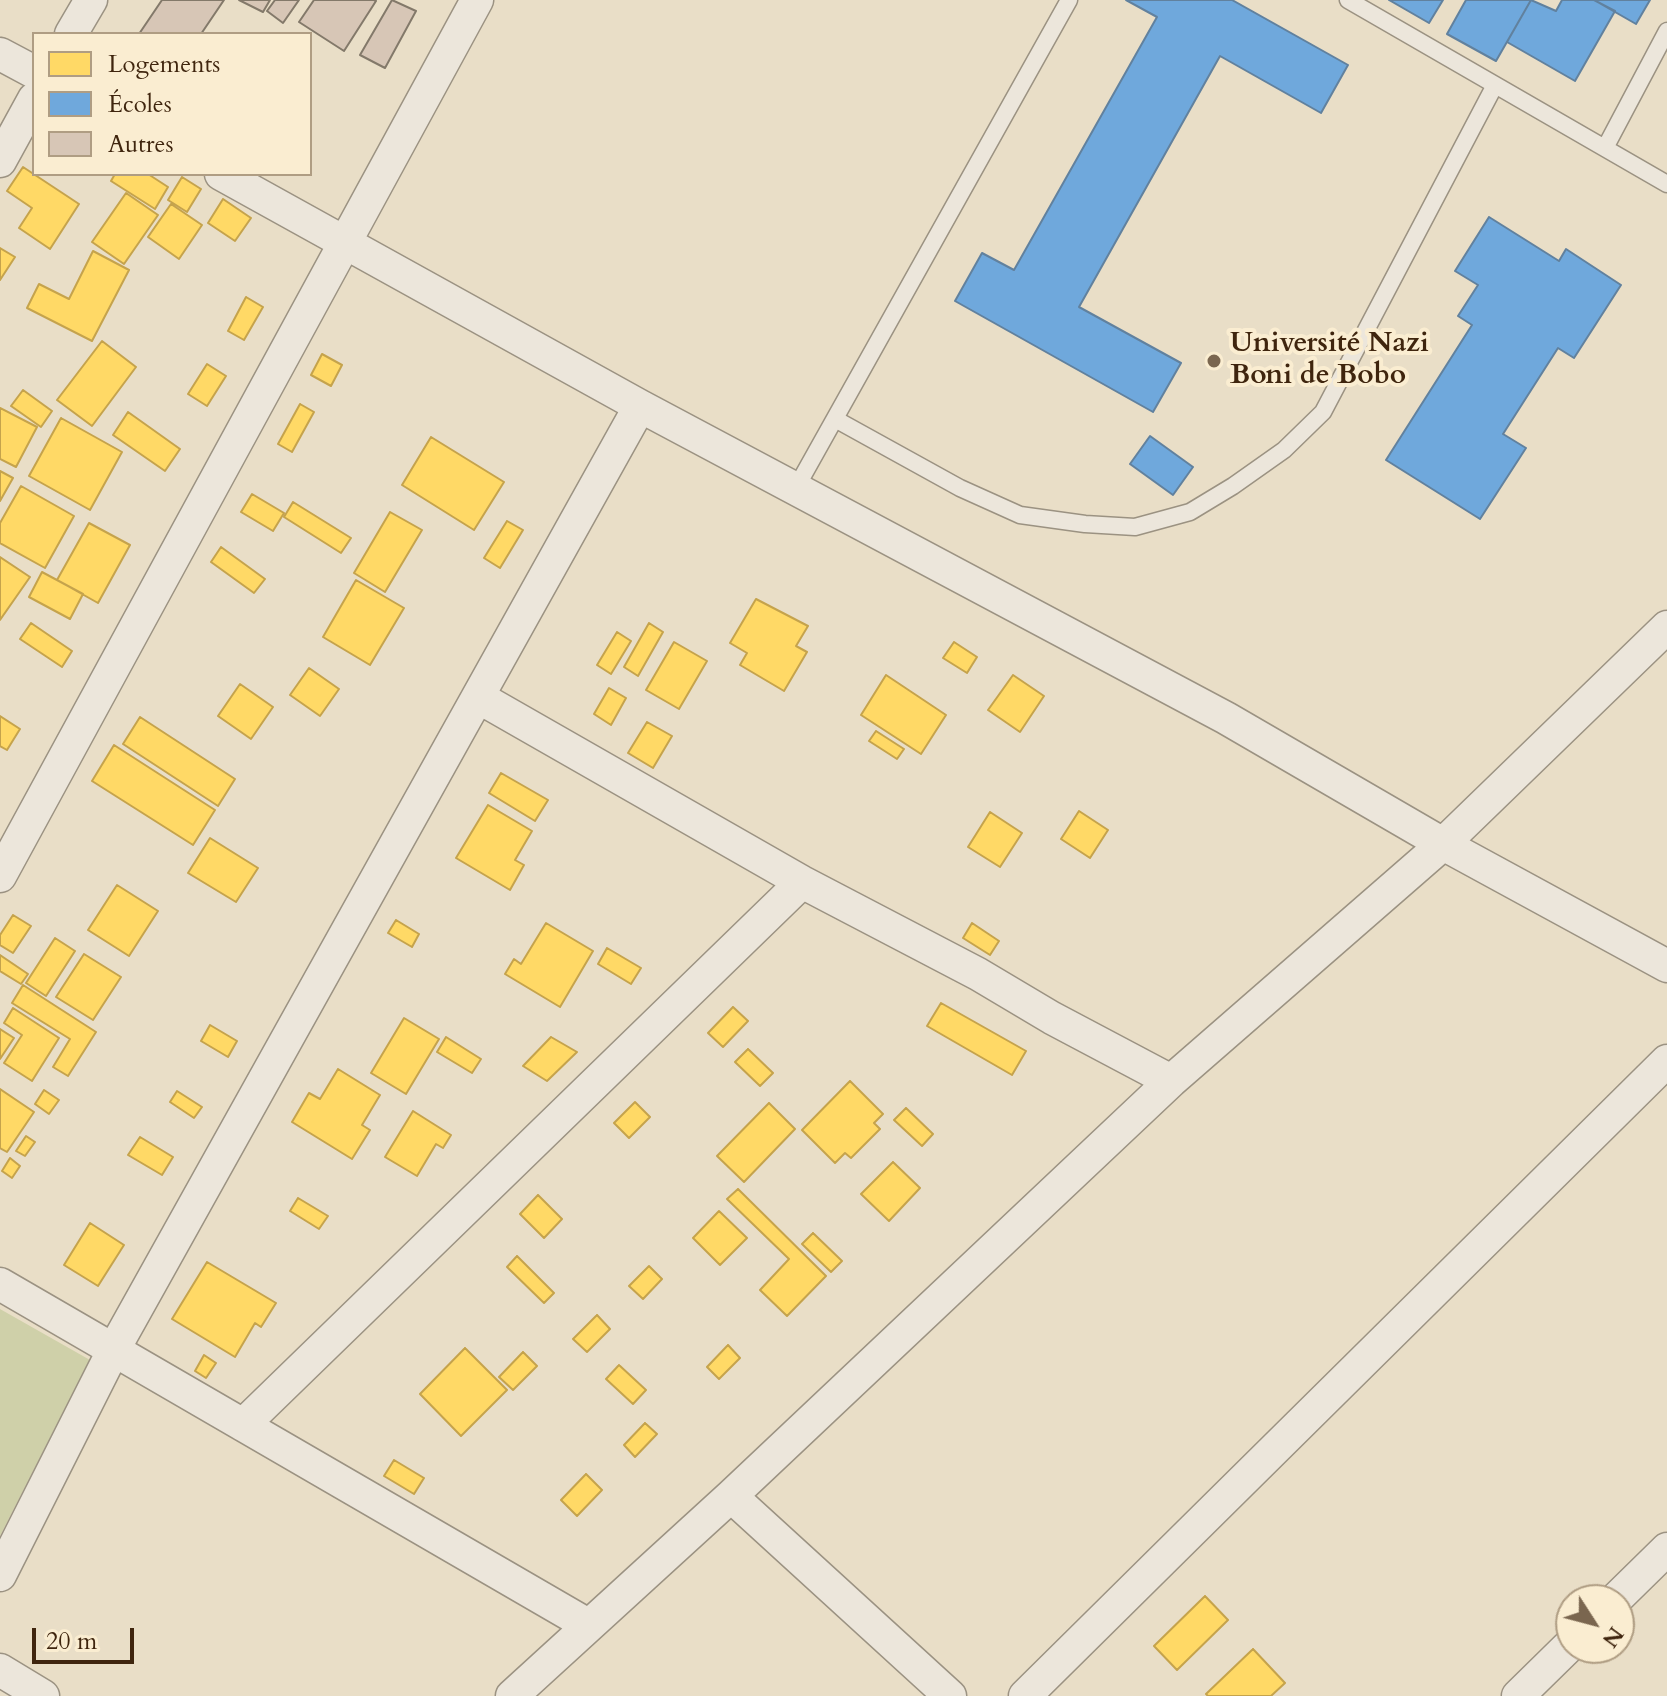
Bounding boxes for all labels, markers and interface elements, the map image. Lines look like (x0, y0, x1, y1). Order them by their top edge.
legend (32, 32, 312, 176)
text: Logements (108, 48, 220, 81)
text: Écoles (108, 88, 172, 121)
text: Autres (108, 128, 174, 161)
place label: Université Nazi Boni de Bobo (1230, 328, 1429, 394)
marker: Université Nazi Boni de Bobo (1205, 352, 1223, 370)
north arrow (1555, 1584, 1635, 1664)
scale bar (36, 1612, 138, 1662)
text: N (1595, 1620, 1631, 1653)
text: 20 m (46, 1625, 97, 1658)

